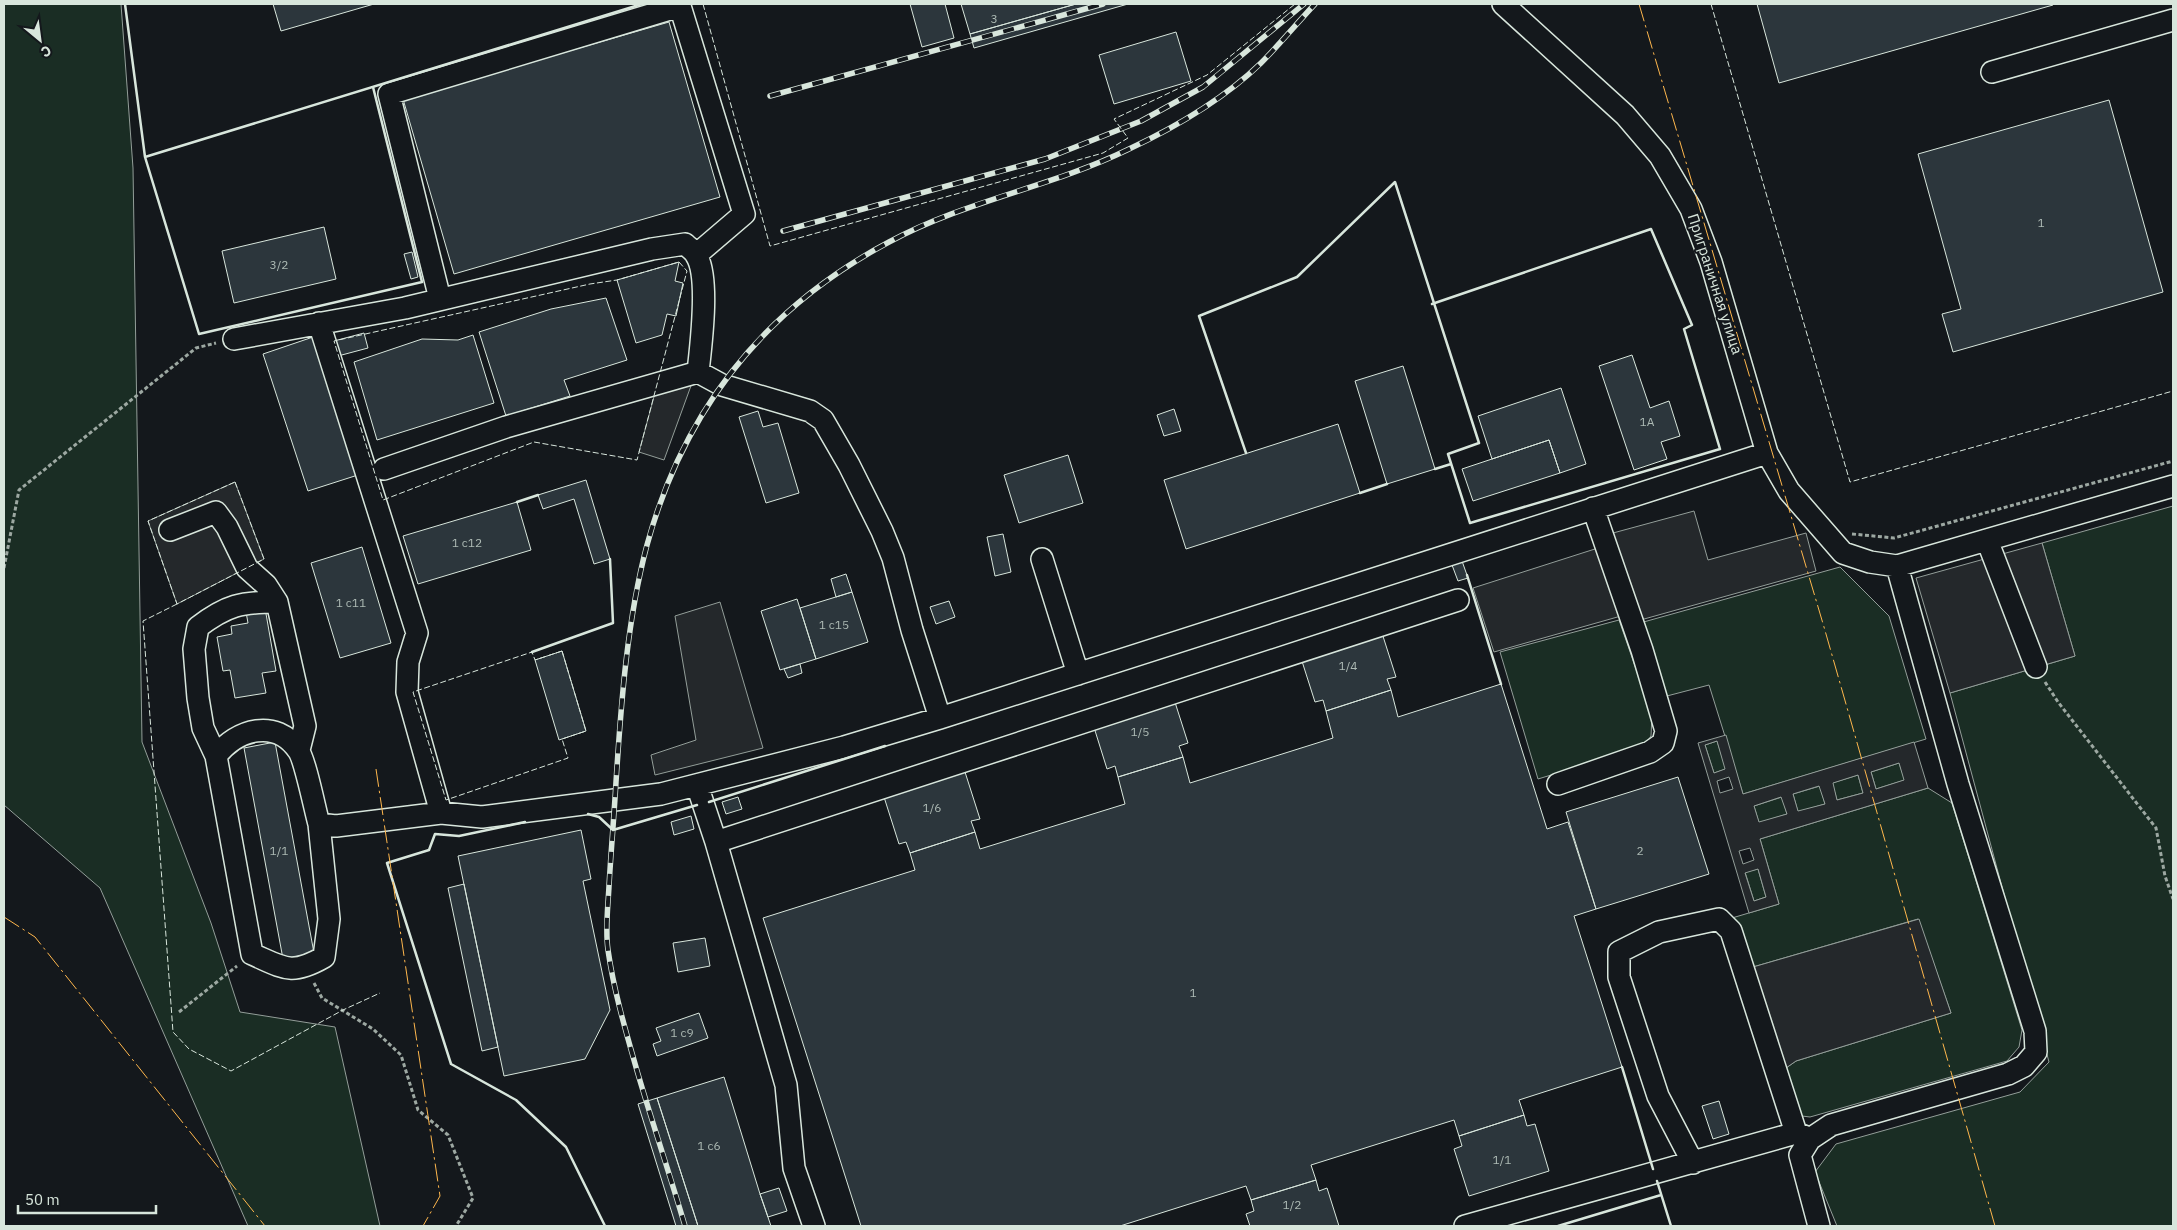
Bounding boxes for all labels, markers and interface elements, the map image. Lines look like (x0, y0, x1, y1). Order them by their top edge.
house number: 3 (990, 11, 998, 26)
north arrow (15, 15, 65, 65)
text: С (38, 41, 55, 61)
street label: Приграничная улица (1684, 211, 1747, 357)
house number: 1 (2037, 215, 2045, 230)
house number: 3/2 (270, 257, 289, 272)
house number: 1А (1640, 414, 1655, 429)
house number: 1 с12 (452, 535, 482, 550)
house number: 1 с11 (336, 595, 366, 610)
house number: 1 с15 (819, 617, 849, 632)
house number: 1/4 (1339, 658, 1358, 673)
house number: 1/5 (1131, 724, 1150, 739)
house number: 1/6 (923, 800, 942, 815)
house number: 1/1 (270, 843, 289, 858)
house number: 2 (1636, 843, 1644, 858)
house number: 1 (1189, 985, 1197, 1000)
house number: 1 с9 (670, 1025, 694, 1040)
house number: 1 с6 (697, 1138, 721, 1153)
house number: 1/1 (1493, 1152, 1512, 1167)
scale bar (18, 1182, 155, 1214)
text: 50 m (25, 1190, 60, 1209)
house number: 1/2 (1283, 1197, 1302, 1212)

